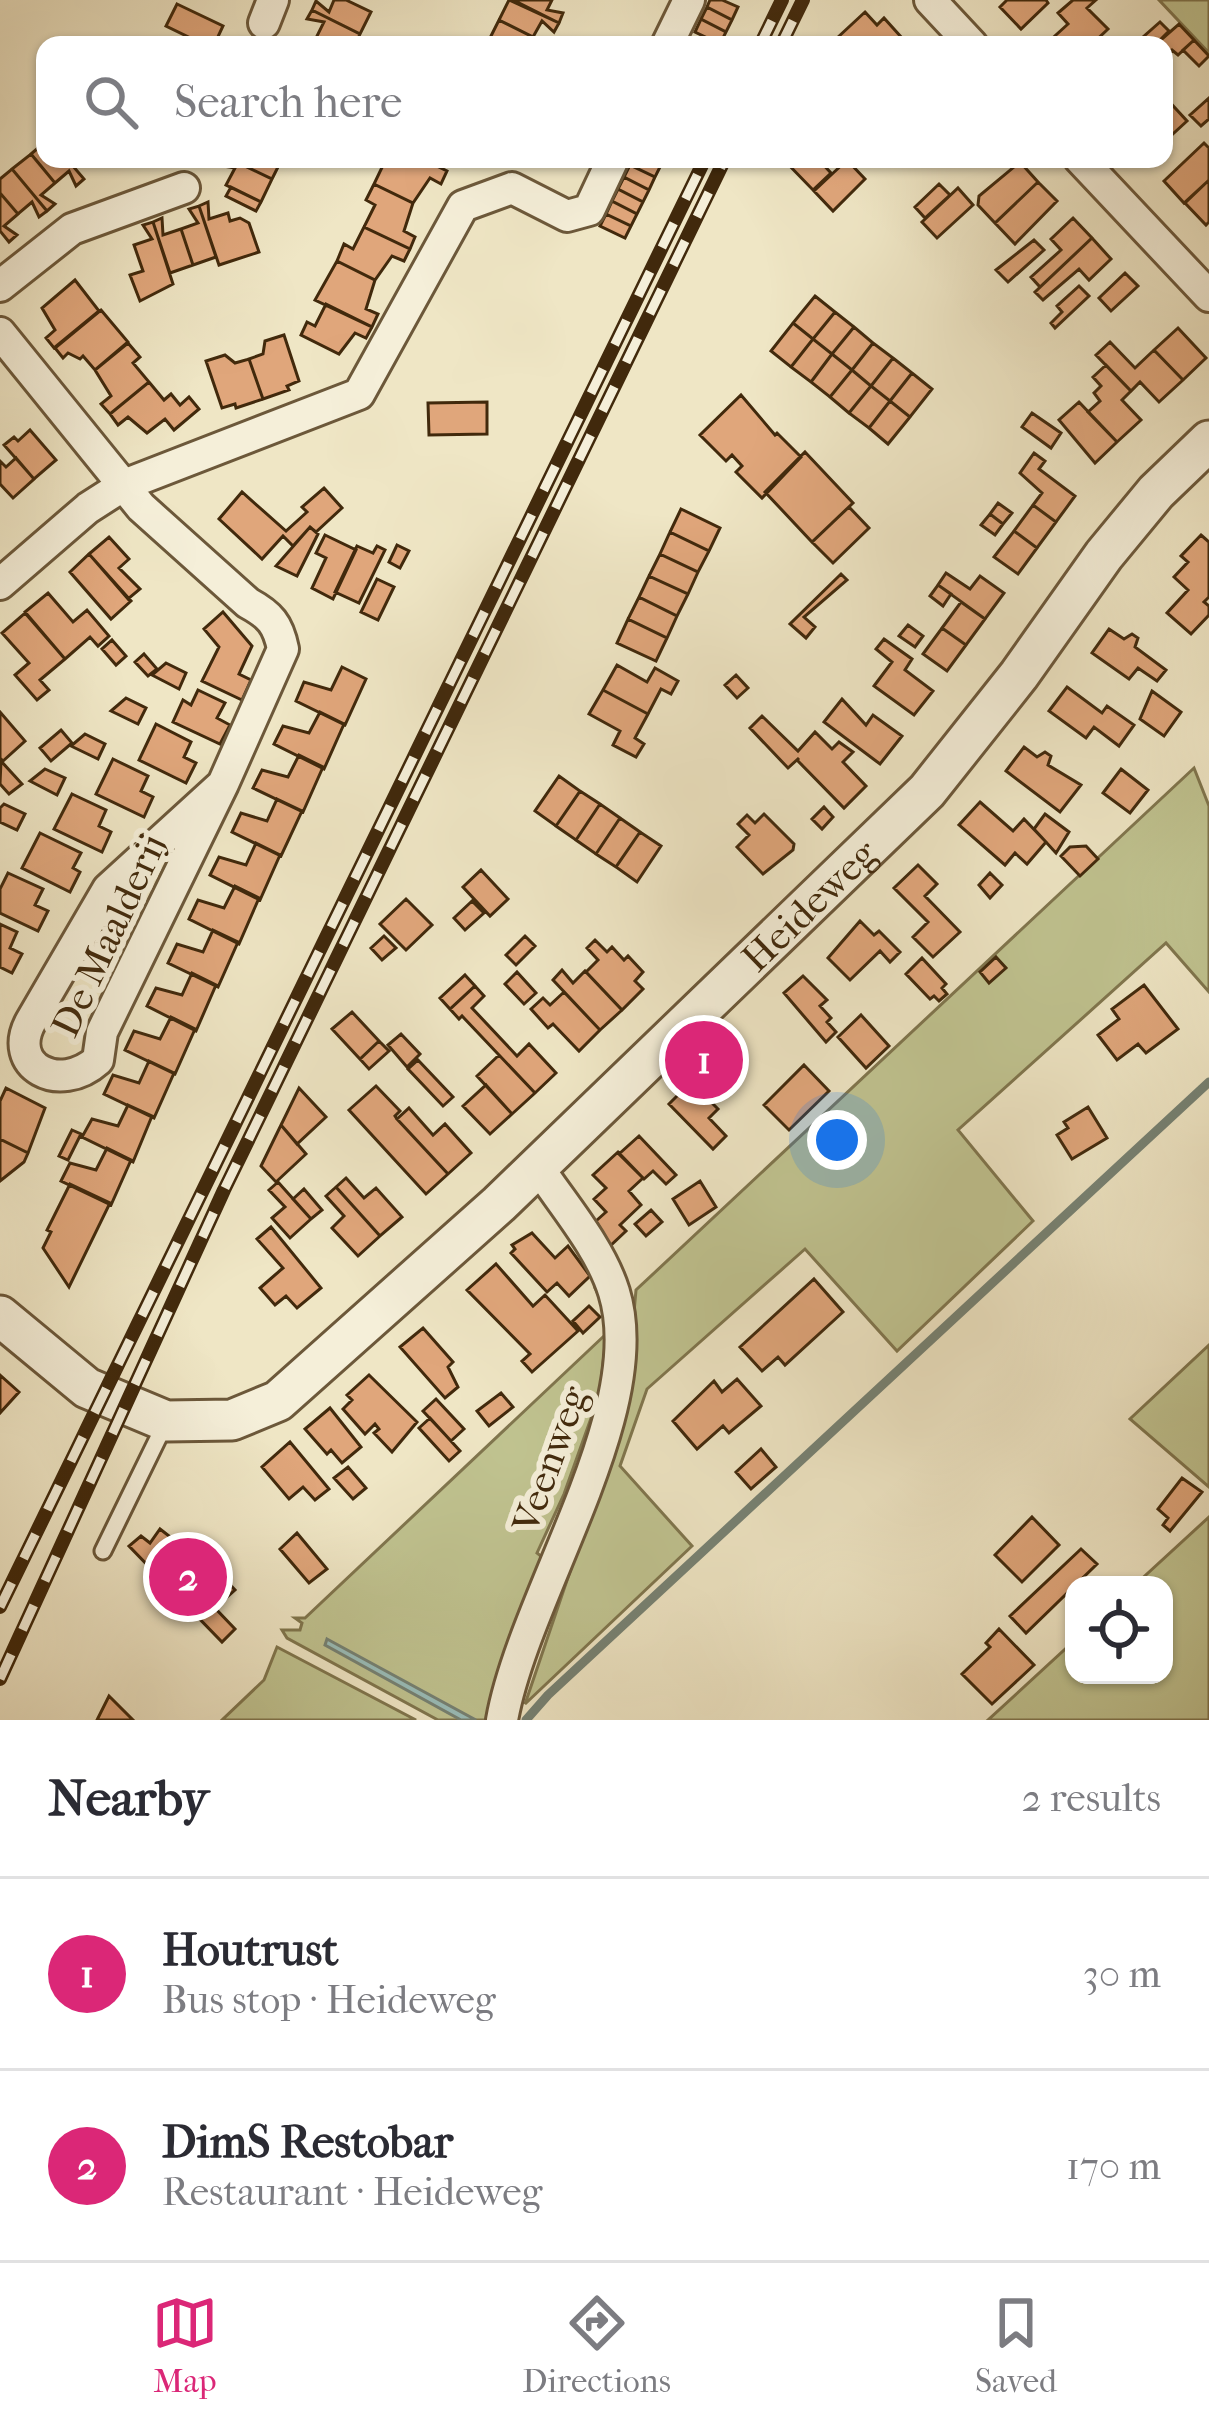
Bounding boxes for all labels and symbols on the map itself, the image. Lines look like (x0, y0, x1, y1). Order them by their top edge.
street label: De Maalderij (42, 827, 176, 1044)
street label: Heideweg (733, 829, 887, 981)
pin: 1 (665, 1015, 743, 1105)
your location (807, 1110, 867, 1170)
street label: Veenweg (502, 1379, 598, 1540)
pin: 2 (149, 1532, 227, 1622)

